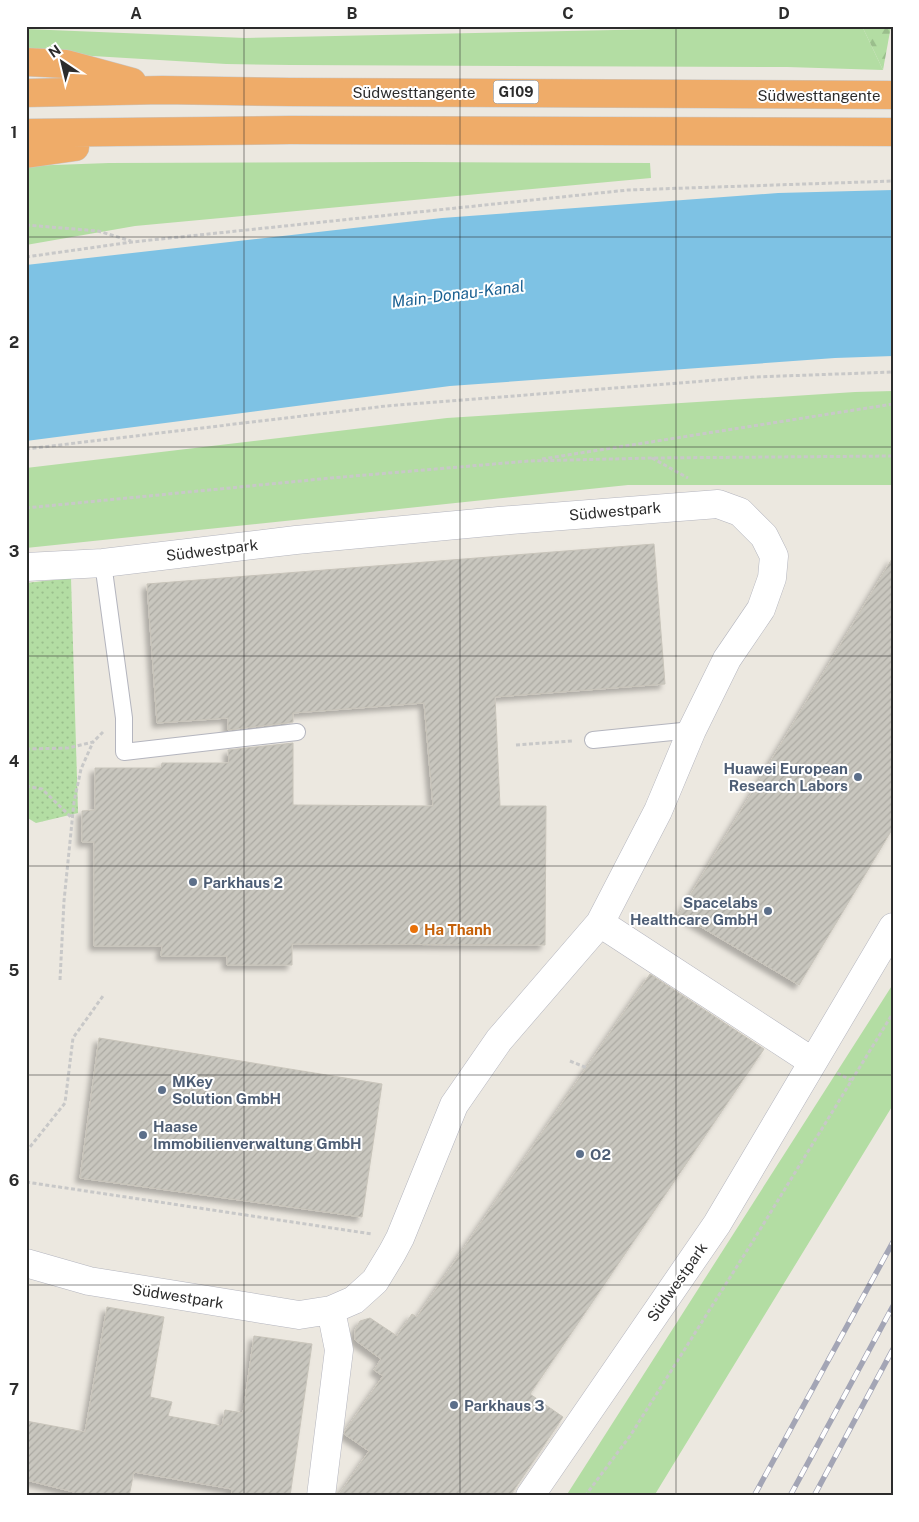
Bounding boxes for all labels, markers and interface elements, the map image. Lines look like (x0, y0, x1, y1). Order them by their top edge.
text: A (130, 4, 142, 23)
text: B (347, 4, 358, 23)
text: C (562, 4, 574, 23)
text: D (778, 4, 790, 23)
north arrow (38, 38, 88, 88)
text: N (45, 42, 64, 61)
road number: G109 (494, 80, 538, 104)
street label: Südwesttangente (353, 84, 476, 101)
street label: Südwesttangente (758, 87, 881, 104)
text: 1 (11, 123, 17, 142)
water label: Main-Donau-Kanal (391, 276, 525, 312)
text: 2 (9, 333, 19, 352)
street label: Südwestpark (568, 499, 662, 523)
street label: Südwestpark (165, 536, 259, 564)
text: 3 (9, 542, 19, 561)
text: 4 (9, 752, 20, 771)
place label: Huawei European Research Labors (723, 760, 848, 794)
marker: Huawei European Research Labors (852, 771, 864, 783)
place label: Parkhaus 2 (203, 874, 283, 891)
marker: Parkhaus 2 (187, 876, 199, 888)
place label: Spacelabs Healthcare GmbH (630, 894, 758, 928)
marker: Spacelabs Healthcare GmbH (762, 905, 774, 917)
place label: Ha Thanh (424, 921, 492, 938)
marker: Ha Thanh (408, 923, 420, 935)
text: 5 (9, 961, 20, 980)
place label: MKey Solution GmbH (172, 1073, 281, 1107)
marker: MKey Solution GmbH (156, 1084, 168, 1096)
place label: Haase Immobilienverwaltung GmbH (153, 1118, 362, 1152)
marker: Haase Immobilienverwaltung GmbH (137, 1129, 149, 1141)
place label: O2 (590, 1146, 611, 1163)
marker: O2 (574, 1148, 586, 1160)
text: 6 (9, 1171, 19, 1190)
street label: Südwestpark (644, 1239, 710, 1325)
street label: Südwestpark (131, 1280, 225, 1312)
text: 7 (9, 1380, 19, 1399)
place label: Parkhaus 3 (464, 1397, 544, 1414)
marker: Parkhaus 3 (448, 1399, 460, 1411)

